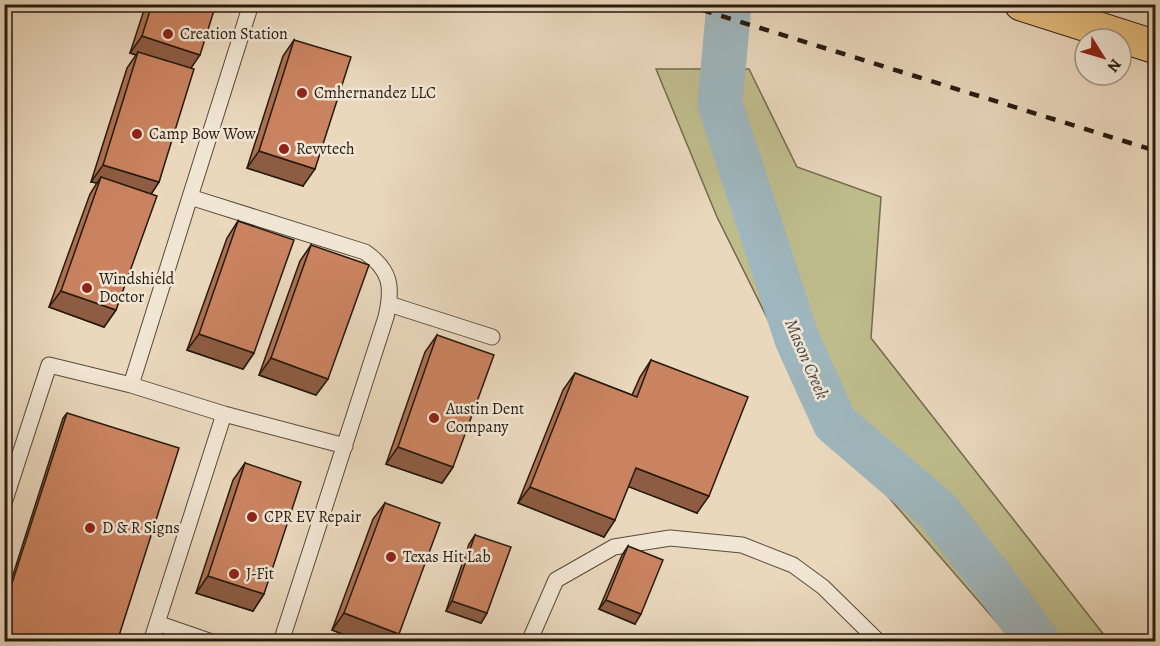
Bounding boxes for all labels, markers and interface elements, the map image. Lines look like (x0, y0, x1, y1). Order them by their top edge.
place label: Creation Station (180, 23, 288, 45)
marker: Creation Station (161, 27, 175, 41)
north arrow (1073, 27, 1133, 87)
text: N (1102, 54, 1126, 77)
place label: Cmhernandez LLC (314, 82, 436, 104)
marker: Cmhernandez LLC (295, 86, 309, 100)
place label: Camp Bow Wow (149, 123, 256, 145)
marker: Camp Bow Wow (130, 127, 144, 141)
place label: Revvtech (296, 138, 355, 160)
marker: Revvtech (277, 142, 291, 156)
place label: Windshield Doctor (98, 268, 175, 308)
marker: Windshield Doctor (80, 281, 94, 295)
water label: Mason Creek (779, 315, 835, 403)
place label: Austin Dent Company (445, 398, 524, 438)
marker: Austin Dent Company (427, 411, 441, 425)
place label: CPR EV Repair (264, 506, 361, 528)
marker: CPR EV Repair (245, 510, 259, 524)
place label: D & R Signs (102, 517, 180, 539)
marker: D & R Signs (83, 521, 97, 535)
place label: Texas Hit Lab (403, 546, 491, 568)
marker: Texas Hit Lab (384, 550, 398, 564)
place label: J-Fit (246, 563, 274, 585)
marker: J-Fit (227, 567, 241, 581)

